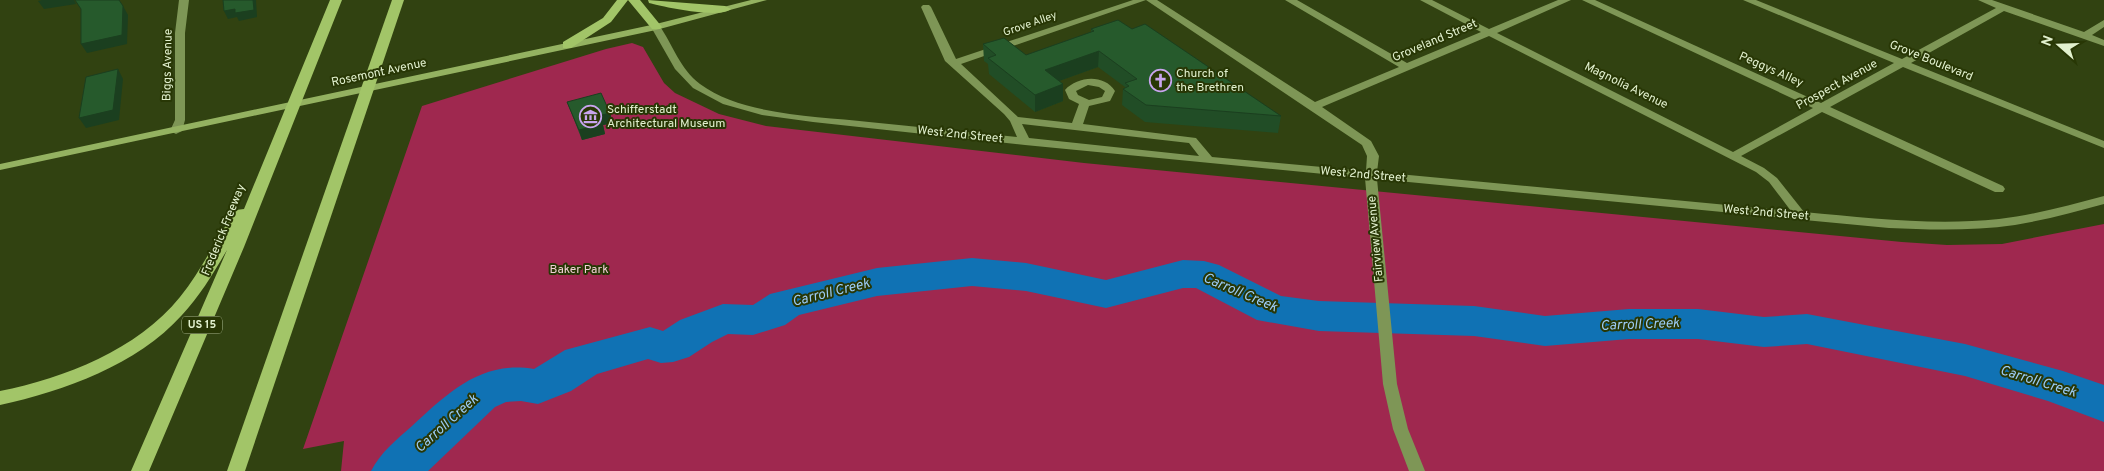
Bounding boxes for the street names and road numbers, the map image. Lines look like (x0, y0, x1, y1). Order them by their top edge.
street label: Grove Alley (1001, 8, 1059, 40)
street label: Groveland Street (1390, 16, 1480, 66)
street label: Biggs Avenue (159, 29, 177, 101)
street label: Grove Boulevard (1887, 37, 1975, 85)
street label: Peggys Alley (1736, 49, 1806, 91)
street label: Rosemont Avenue (330, 55, 428, 91)
street label: Prospect Avenue (1793, 56, 1881, 114)
street label: Magnolia Avenue (1581, 59, 1671, 113)
street label: West 2nd Street (916, 123, 1004, 147)
street label: West 2nd Street (1320, 163, 1406, 187)
street label: Frederick Freeway (198, 182, 250, 278)
street label: Fairview Avenue (1364, 195, 1388, 283)
street label: West 2nd Street (1723, 201, 1809, 225)
road number: US 15 (182, 316, 222, 334)

